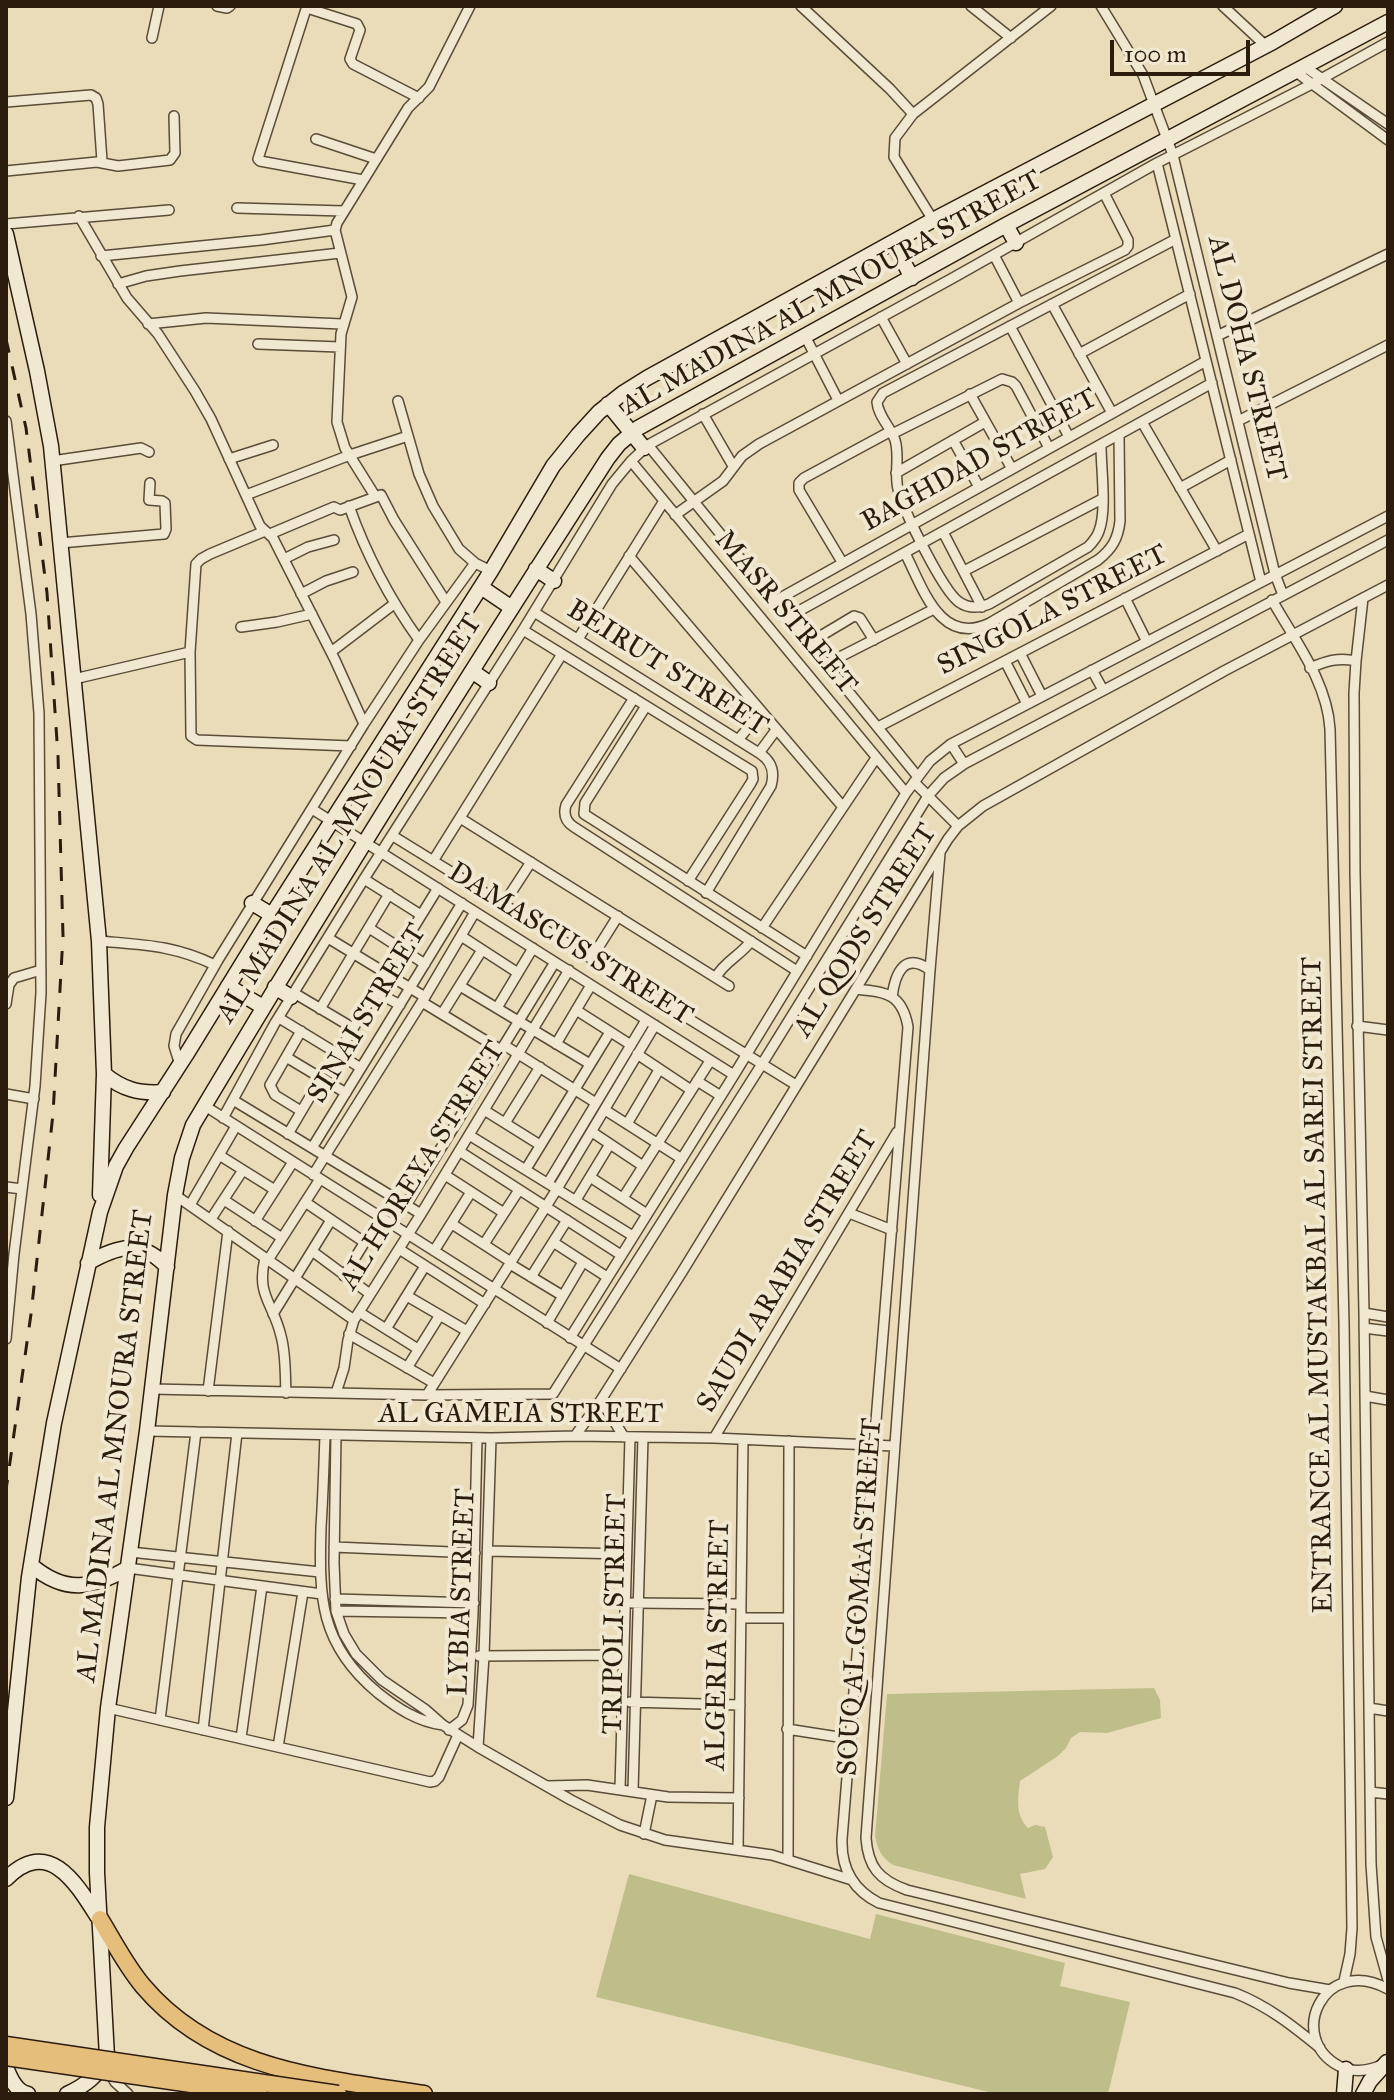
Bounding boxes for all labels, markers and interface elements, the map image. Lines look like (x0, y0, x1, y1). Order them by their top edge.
scale bar (1114, 24, 1254, 74)
text: 100 m (1124, 39, 1187, 69)
street label: AL MADINA AL MNOURA STREET (616, 164, 1048, 424)
street label: AL DOHA STREET (1199, 233, 1293, 485)
street label: BAGHDAD STREET (856, 382, 1104, 540)
street label: MASR STREET (707, 524, 863, 702)
street label: SINGOLA STREET (932, 538, 1174, 684)
street label: BEIRUT STREET (560, 594, 774, 744)
street label: AL MADINA AL MNOURA STREET (210, 608, 490, 1030)
street label: AL QODS STREET (787, 818, 945, 1044)
street label: DAMASCUS STREET (442, 856, 698, 1034)
street label: SINAI STREET (301, 918, 435, 1110)
street label: ENTRANCE AL MUSTAKBAL AL SAREI STREET (1296, 956, 1342, 1614)
street label: AL HOREYA STREET (333, 1036, 513, 1296)
street label: SAUDI ARABIA STREET (691, 1125, 885, 1419)
street label: AL MADINA AL MNOURA STREET (70, 1208, 162, 1684)
street label: AL GAMEIA STREET (378, 1398, 664, 1432)
street label: SOUQ AL GOMAA STREET (832, 1417, 890, 1777)
street label: LYBIA STREET (443, 1488, 483, 1696)
street label: TRIPOLI STREET (597, 1493, 635, 1735)
street label: ALGERIA STREET (700, 1519, 738, 1771)

